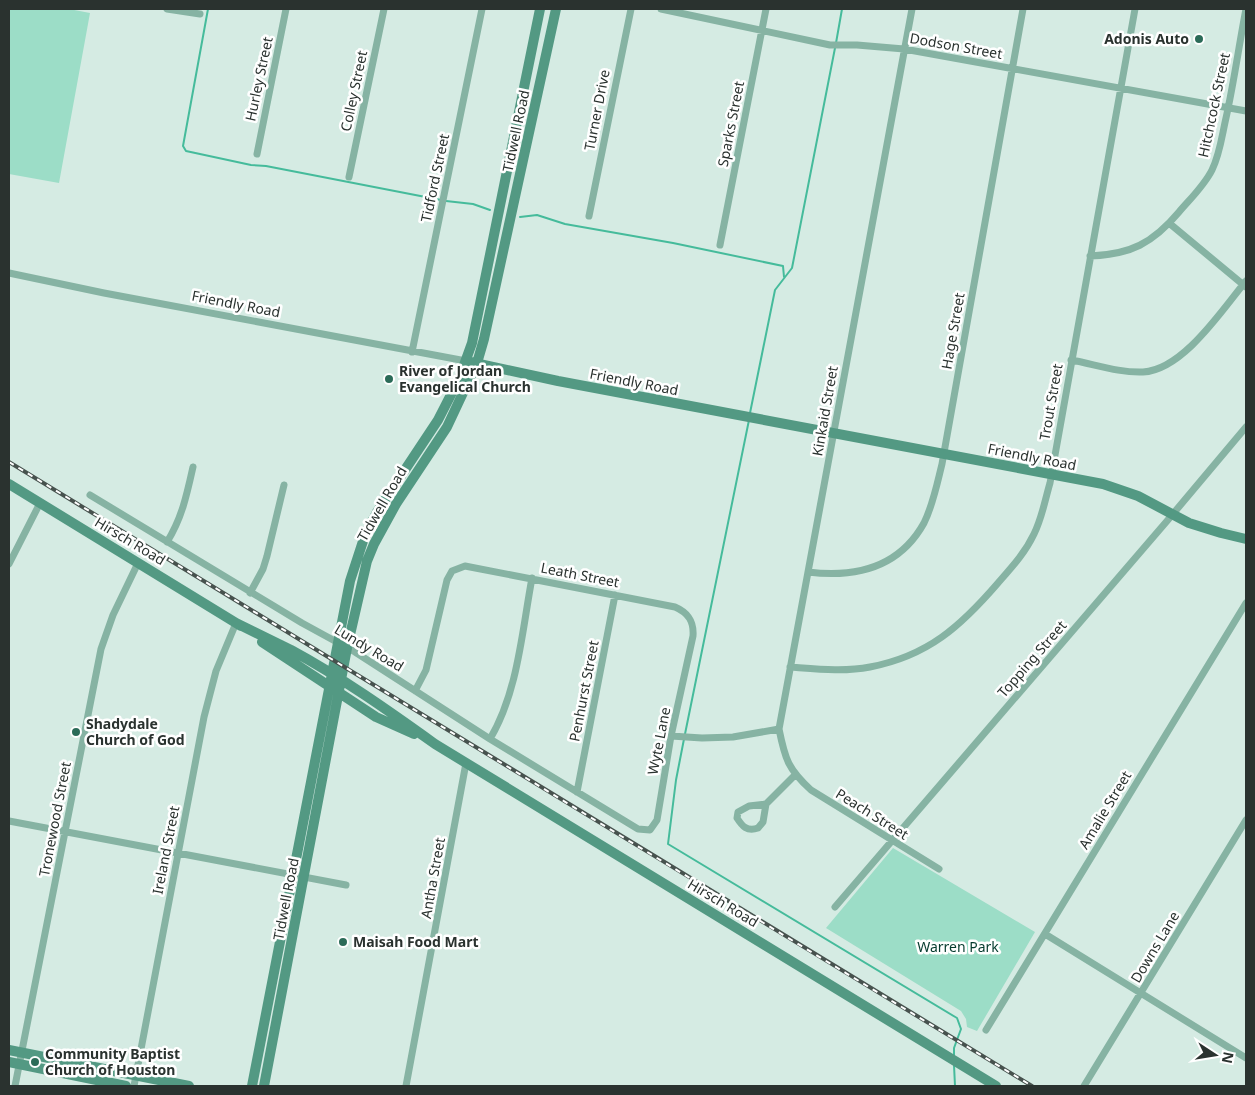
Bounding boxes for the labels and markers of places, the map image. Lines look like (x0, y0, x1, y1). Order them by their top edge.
place label: Adonis Auto (1104, 29, 1189, 48)
marker: Adonis Auto (1193, 33, 1205, 45)
place label: River of Jordan Evangelical Church (399, 361, 531, 396)
marker: River of Jordan Evangelical Church (383, 373, 395, 385)
place label: Shadydale Church of God (86, 714, 185, 749)
marker: Shadydale Church of God (70, 726, 82, 738)
place label: Maisah Food Mart (353, 932, 479, 951)
marker: Maisah Food Mart (337, 936, 349, 948)
place label: Community Baptist Church of Houston (45, 1044, 180, 1079)
marker: Community Baptist Church of Houston (29, 1056, 41, 1068)

